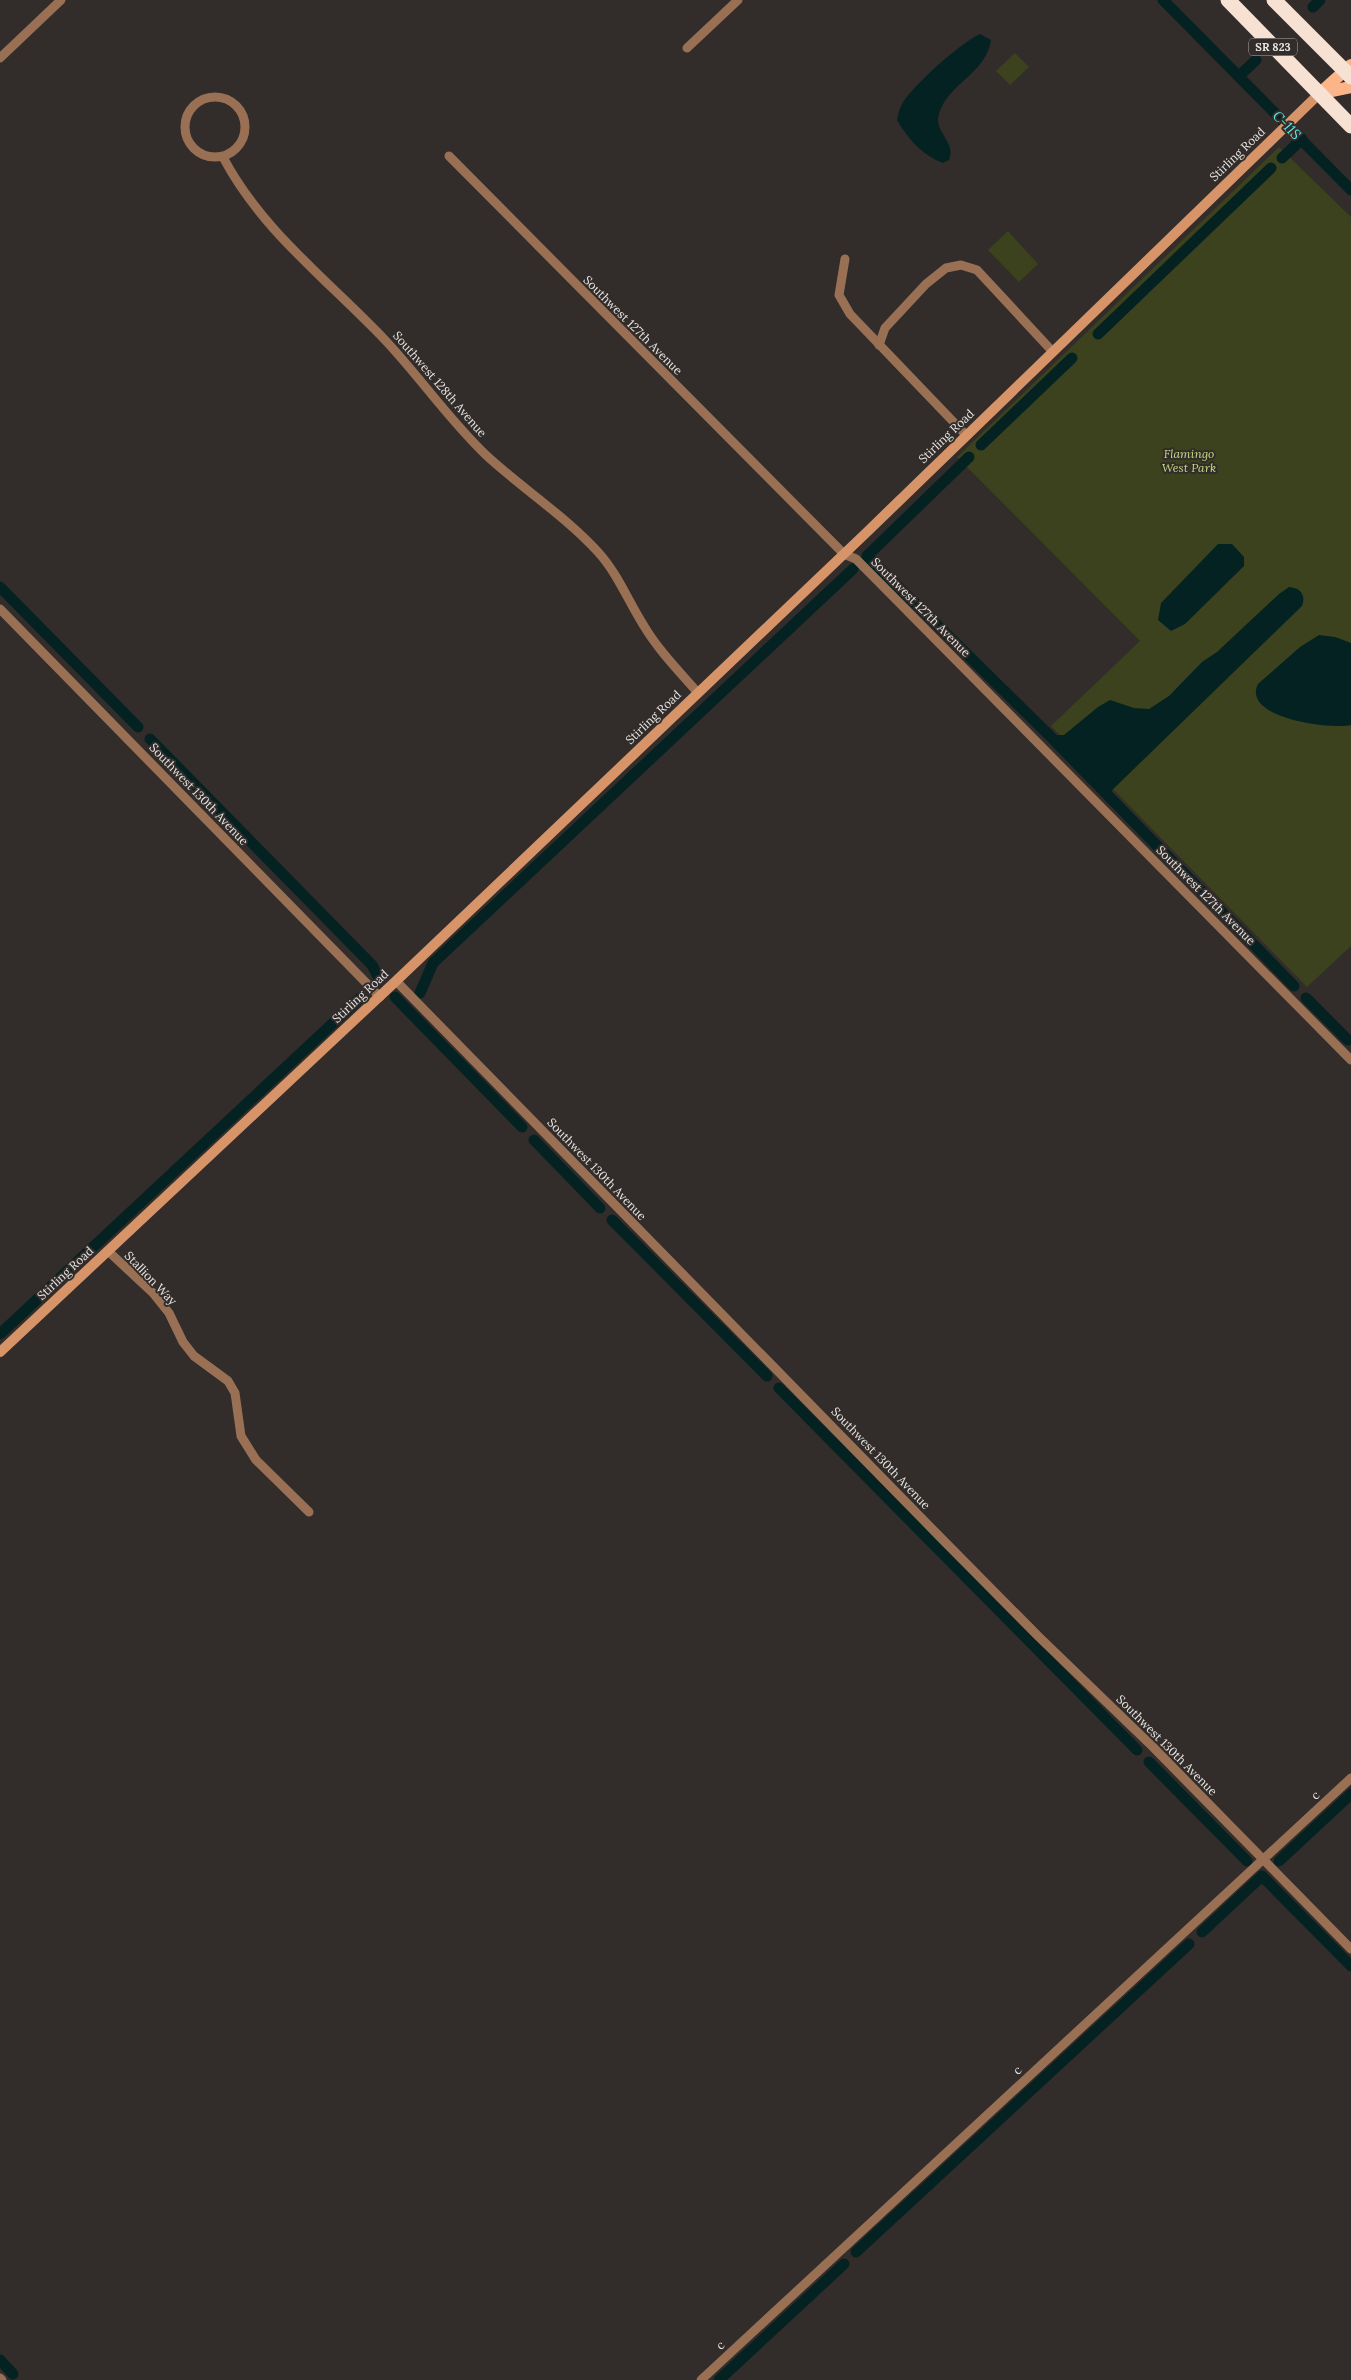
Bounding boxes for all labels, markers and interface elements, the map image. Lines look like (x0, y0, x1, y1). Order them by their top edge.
road number: SR 823 (1249, 38, 1297, 56)
water label: C-11S (1269, 107, 1305, 143)
street label: Stirling Road (1206, 124, 1268, 184)
street label: Southwest 127th Avenue (580, 272, 686, 378)
street label: Southwest 128th Avenue (390, 328, 490, 440)
street label: Stirling Road (915, 406, 977, 466)
park label: Flamingo West Park (1162, 446, 1216, 475)
street label: Southwest 127th Avenue (868, 554, 974, 660)
street label: Stirling Road (622, 687, 684, 747)
street label: Southwest 130th Avenue (146, 740, 252, 849)
street label: Southwest 127th Avenue (1153, 842, 1259, 948)
street label: Stirling Road (329, 966, 391, 1026)
street label: Southwest 130th Avenue (544, 1115, 650, 1224)
street label: Stirling Road (34, 1243, 96, 1303)
street label: Stallion Way (122, 1248, 181, 1308)
street label: Southwest 130th Avenue (828, 1404, 934, 1513)
street label: Southwest 130th Avenue (1114, 1692, 1221, 1799)
street label: c (1308, 1787, 1322, 1803)
street label: c (1010, 2062, 1024, 2078)
street label: c (713, 2337, 727, 2353)

